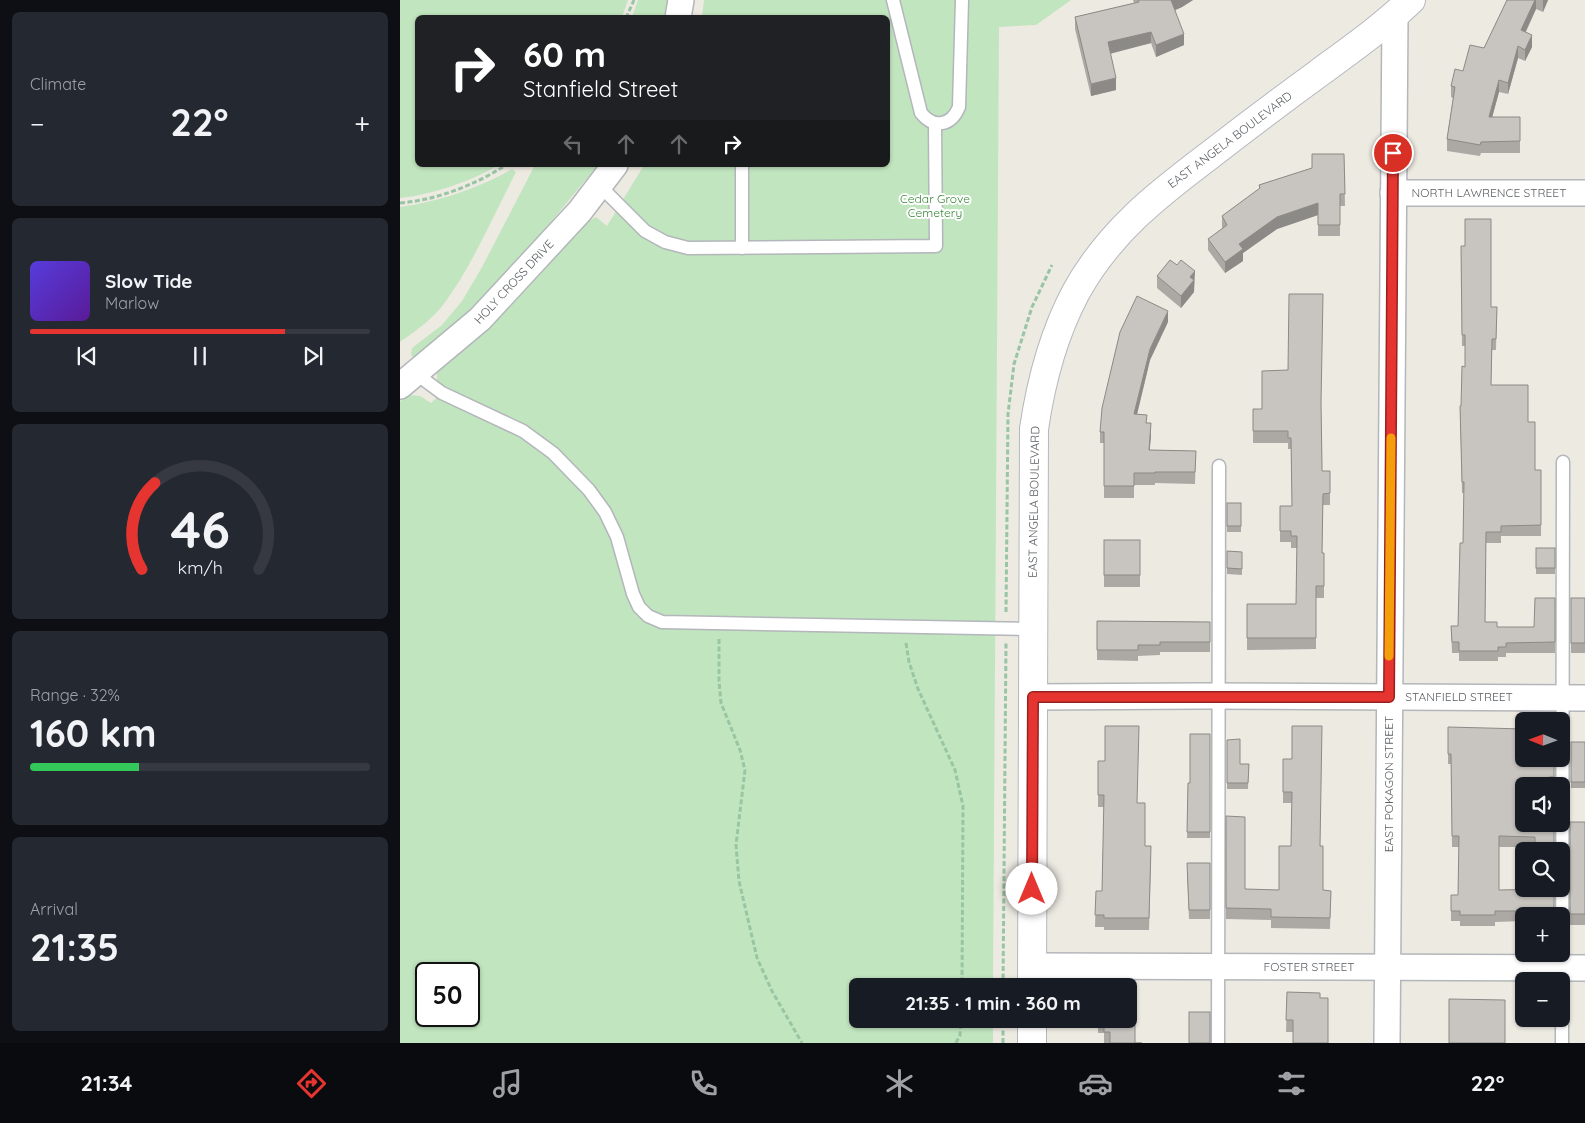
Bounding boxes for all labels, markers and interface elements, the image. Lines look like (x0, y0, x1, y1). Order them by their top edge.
text: 60 m (523, 32, 606, 76)
icon: right (440, 35, 505, 100)
text: Climate (30, 74, 86, 94)
text: Stanfield Street (523, 75, 678, 103)
street label: EAST ANGELA BOULEVARD (1165, 88, 1295, 191)
text: 22° (170, 98, 228, 146)
text: − (30, 106, 45, 141)
text: + (354, 106, 370, 141)
icon: left (559, 130, 587, 158)
icon: ahead (612, 130, 640, 158)
icon: ahead (665, 130, 693, 158)
icon: right (718, 130, 746, 158)
pin (1372, 132, 1414, 174)
icon: arrive (1379, 139, 1407, 167)
street label: NORTH LAWRENCE STREET (1412, 185, 1566, 200)
park label: Cedar Grove Cemetery (900, 191, 970, 220)
street label: HOLY CROSS DRIVE (471, 236, 557, 327)
text: Slow Tide (105, 269, 193, 293)
text: Marlow (105, 293, 159, 313)
icon: previous (73, 342, 101, 370)
icon: pause (186, 342, 214, 370)
icon: next (299, 342, 327, 370)
street label: EAST ANGELA BOULEVARD (1025, 426, 1042, 578)
text: 46 (170, 496, 230, 561)
text: km/h (177, 556, 223, 578)
text: Range · 32% (30, 685, 120, 705)
street label: STANFIELD STREET (1405, 689, 1513, 704)
text: 160 km (30, 709, 156, 757)
north arrow (1515, 712, 1570, 768)
map controls (1515, 712, 1570, 1027)
street label: EAST POKAGON STREET (1381, 716, 1396, 852)
button: sound (1515, 777, 1570, 832)
button: search (1515, 842, 1570, 897)
position arrow (1005, 862, 1057, 914)
text: Arrival (30, 899, 78, 919)
button: + (1515, 907, 1570, 962)
text: 21:35 (30, 923, 119, 971)
street label: FOSTER STREET (1264, 959, 1354, 974)
speed limit sign: 50 (415, 962, 480, 1027)
button: − (1515, 972, 1570, 1027)
text: 21:35 · 1 min · 360 m (905, 991, 1081, 1015)
icon: directions (294, 1066, 329, 1101)
icon: music (490, 1066, 525, 1101)
icon: phone (686, 1066, 721, 1101)
icon: climate (882, 1066, 917, 1101)
icon: car (1078, 1066, 1113, 1101)
icon: filters (1274, 1066, 1309, 1101)
text: 21:34 (81, 1069, 132, 1097)
text: 22° (1471, 1069, 1504, 1097)

